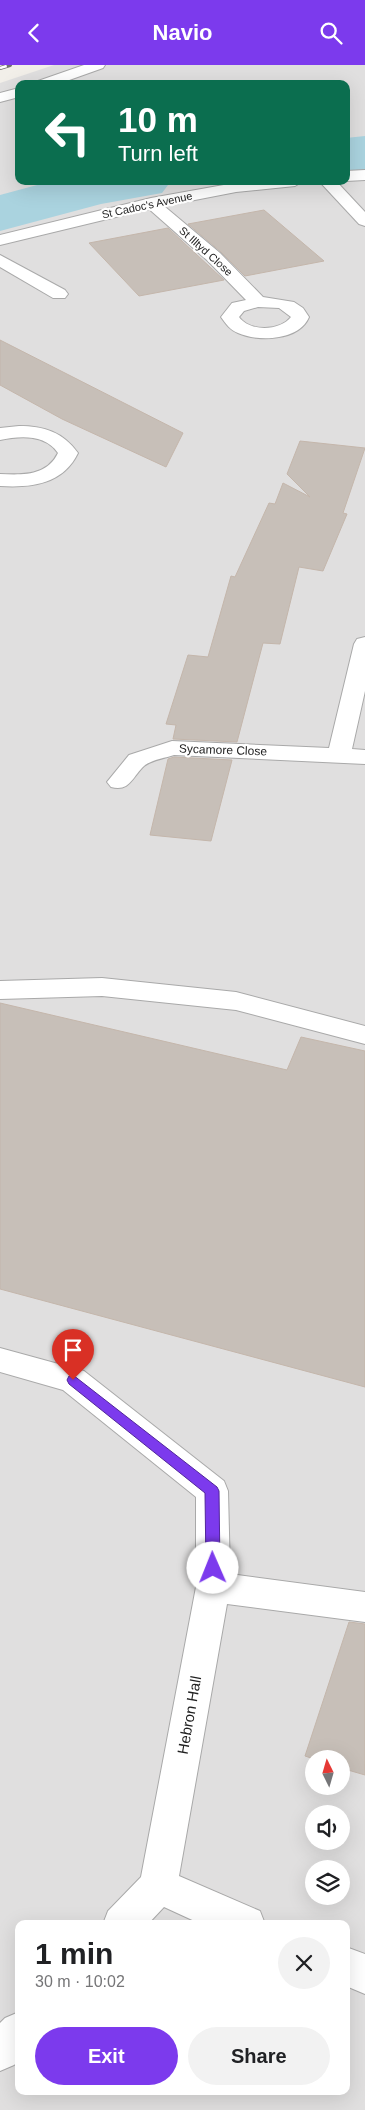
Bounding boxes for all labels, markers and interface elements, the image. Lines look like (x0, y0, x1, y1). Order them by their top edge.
icon: back (20, 19, 48, 47)
icon: search (317, 19, 345, 47)
text: Navio (153, 20, 212, 45)
icon: left (35, 100, 100, 165)
text: 10 m (118, 100, 198, 139)
text: Turn left (118, 141, 198, 166)
street label: St Cadoc's Avenue (101, 190, 193, 220)
street label: St Illtyd Close (177, 224, 235, 278)
street label: Sycamore Close (179, 741, 268, 759)
pin (52, 1329, 94, 1380)
icon: arrive (59, 1336, 87, 1364)
position arrow (186, 1541, 238, 1593)
street label: Hebron Hall (174, 1675, 204, 1755)
north arrow (305, 1750, 350, 1795)
map controls (305, 1750, 350, 1905)
button: sound (305, 1805, 350, 1850)
button: layers (305, 1860, 350, 1905)
text: 1 min (35, 1937, 113, 1970)
button: close (278, 1937, 330, 1989)
text: 30 m · 10:02 (35, 1973, 125, 1990)
button: Exit (35, 2027, 178, 2085)
button: Share (188, 2027, 330, 2085)

